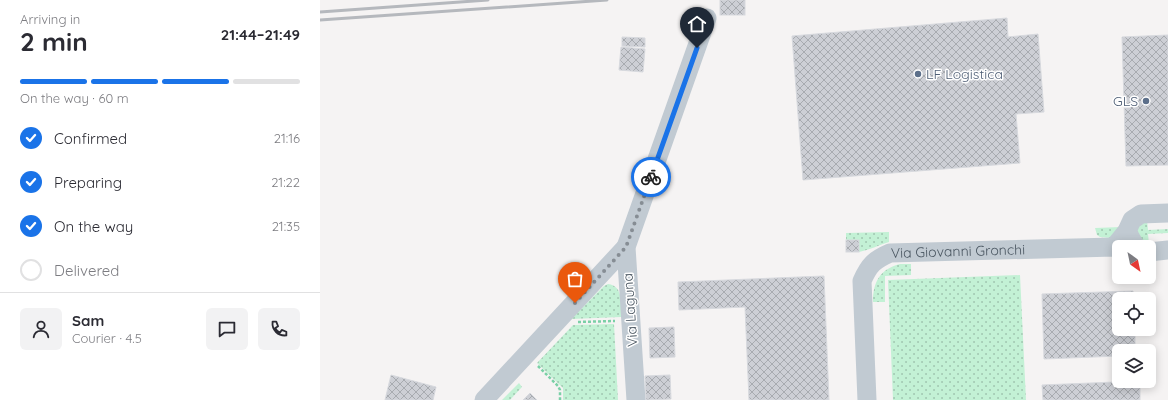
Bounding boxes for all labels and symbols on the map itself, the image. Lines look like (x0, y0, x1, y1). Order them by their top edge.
pin (680, 7.0, 714, 48)
place label: LF Logistica (926, 65, 1003, 83)
marker: LF Logistica (913, 69, 923, 79)
place label: GLS (1113, 92, 1138, 110)
marker: GLS (1141, 96, 1151, 106)
courier (631, 157, 671, 197)
street label: Via Giovanni Gronchi (891, 240, 1025, 262)
north arrow (1112, 240, 1156, 284)
pin (558, 262, 592, 303)
street label: Via Laguna (618, 273, 642, 347)

